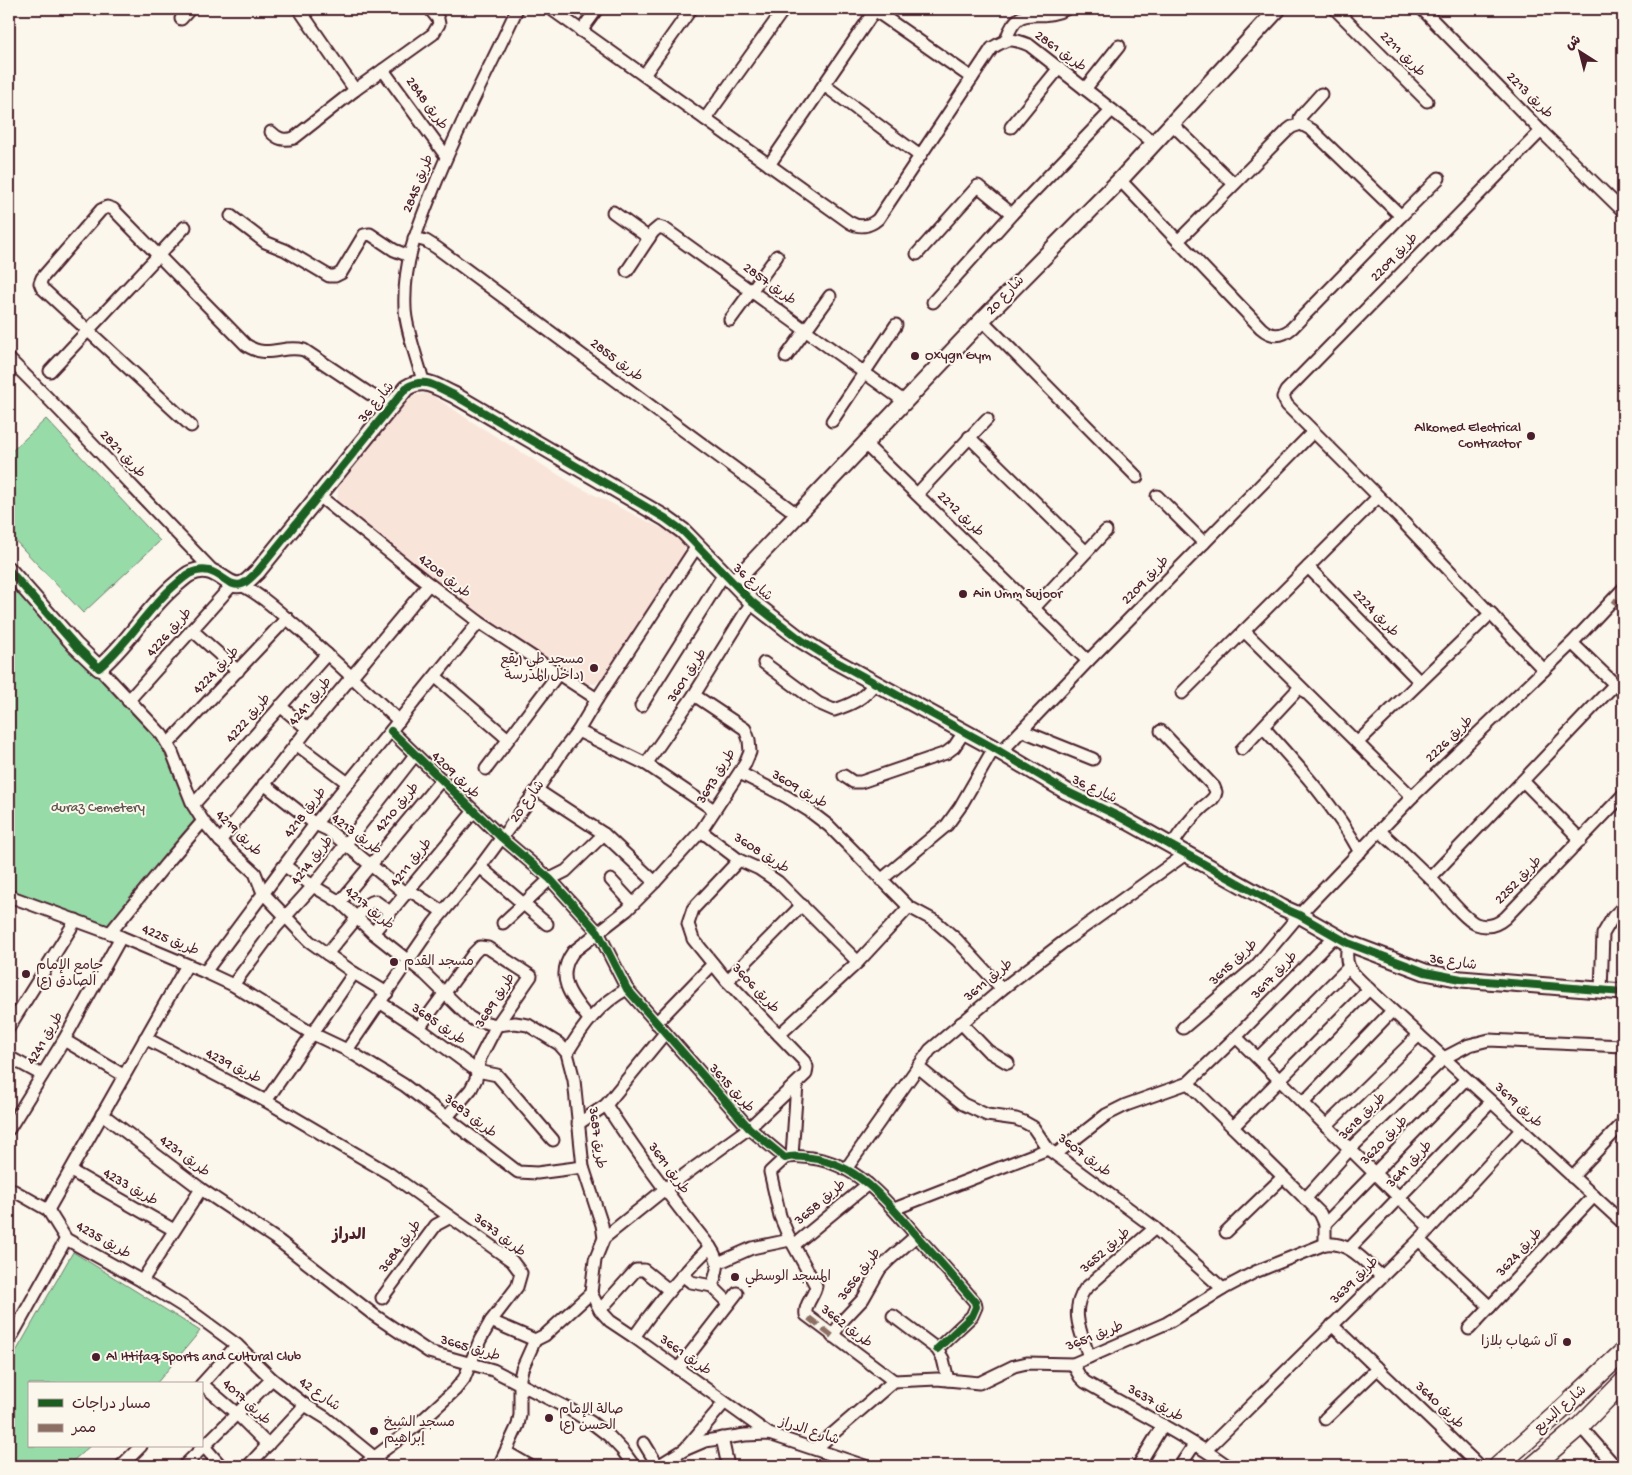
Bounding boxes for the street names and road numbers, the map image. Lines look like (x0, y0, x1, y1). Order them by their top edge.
street label: طريق 2861 (1031, 27, 1089, 77)
street label: طريق 2211 (1376, 29, 1428, 81)
street label: طريق 2213 (1502, 69, 1556, 123)
street label: طريق 2848 (401, 74, 451, 134)
street label: طريق 2845 (400, 152, 438, 216)
street label: طريق 2209 (1368, 230, 1422, 286)
street label: طريق 2857 (739, 260, 799, 310)
street label: شارع 20 (983, 273, 1029, 319)
street label: طريق 2855 (586, 336, 646, 386)
street label: شارع 36 (354, 379, 399, 428)
street label: طريق 2821 (95, 427, 149, 483)
street label: طريق 2212 (933, 488, 987, 542)
street label: طريق 4208 (414, 551, 474, 603)
street label: طريق 2209 (1119, 553, 1173, 609)
street label: شارع 36 (728, 560, 775, 606)
street label: طريق 2224 (1348, 587, 1402, 641)
street label: طريق 4226 (144, 605, 196, 661)
street label: طريق 4224 (190, 644, 244, 698)
street label: طريق 3601 (664, 646, 712, 707)
street label: طريق 4241 (286, 674, 336, 730)
street label: طريق 4222 (223, 691, 275, 747)
street label: طريق 2226 (1422, 713, 1478, 767)
street label: طريق 3693 (693, 746, 740, 808)
street label: طريق 4209 (427, 749, 483, 803)
street label: طريق 3609 (767, 766, 830, 813)
street label: شارع 36 (1068, 771, 1119, 808)
street label: شارع 20 (507, 777, 549, 827)
street label: طريق 4210 (372, 780, 424, 836)
street label: طريق 4218 (281, 784, 331, 842)
street label: طريق 4219 (211, 807, 265, 861)
street label: طريق 4213 (327, 810, 385, 860)
street label: طريق 3608 (729, 829, 792, 878)
street label: طريق 4214 (288, 833, 338, 889)
street label: طريق 4211 (387, 835, 437, 891)
street label: طريق 2252 (1492, 853, 1546, 909)
street label: طريق 4217 (341, 883, 397, 935)
street label: طريق 4225 (139, 921, 201, 961)
street label: طريق 3615 (1205, 936, 1262, 990)
street label: طريق 3617 (1247, 949, 1302, 1004)
street label: شارع 36 (1427, 951, 1478, 975)
street label: طريق 3611 (960, 956, 1017, 1007)
street label: طريق 3606 (727, 960, 782, 1018)
street label: طريق 3689 (472, 970, 520, 1032)
street label: طريق 3685 (407, 1000, 468, 1050)
street label: طريق 4241 (24, 1010, 68, 1068)
street label: طريق 4239 (202, 1046, 264, 1088)
street label: طريق 3615 (704, 1060, 757, 1117)
street label: طريق 3619 (1490, 1079, 1546, 1133)
street label: طريق 3618 (1335, 1090, 1390, 1145)
street label: طريق 3683 (440, 1091, 500, 1143)
street label: طريق 3687 (584, 1105, 608, 1170)
street label: طريق 3620 (1357, 1113, 1413, 1170)
street label: طريق 3607 (1053, 1130, 1114, 1182)
street label: طريق 4231 (155, 1132, 213, 1182)
street label: طريق 3641 (1383, 1138, 1437, 1193)
street label: طريق 3691 (643, 1139, 692, 1198)
street label: طريق 4233 (99, 1165, 161, 1211)
street label: طريق 3658 (791, 1177, 850, 1230)
street label: طريق 3673 (469, 1210, 529, 1262)
street label: طريق 3684 (375, 1217, 426, 1277)
street label: طريق 4235 (72, 1218, 134, 1264)
street label: طريق 3652 (1077, 1224, 1135, 1278)
street label: طريق 3624 (1492, 1225, 1547, 1282)
street label: طريق 3656 (834, 1245, 885, 1305)
street label: طريق 3639 (1326, 1254, 1383, 1309)
street label: طريق 3662 (816, 1301, 875, 1352)
street label: طريق 3651 (1063, 1318, 1126, 1356)
street label: طريق 3661 (655, 1331, 714, 1380)
street label: طريق 3665 (437, 1332, 502, 1366)
street label: شارع 42 (295, 1374, 343, 1416)
street label: طريق 4017 (218, 1376, 274, 1430)
street label: طريق 3640 (1410, 1378, 1467, 1434)
street label: طريق 3637 (1123, 1381, 1186, 1427)
street label: شارع البديع (1531, 1382, 1591, 1438)
street label: شارع الدراز (776, 1414, 841, 1450)

